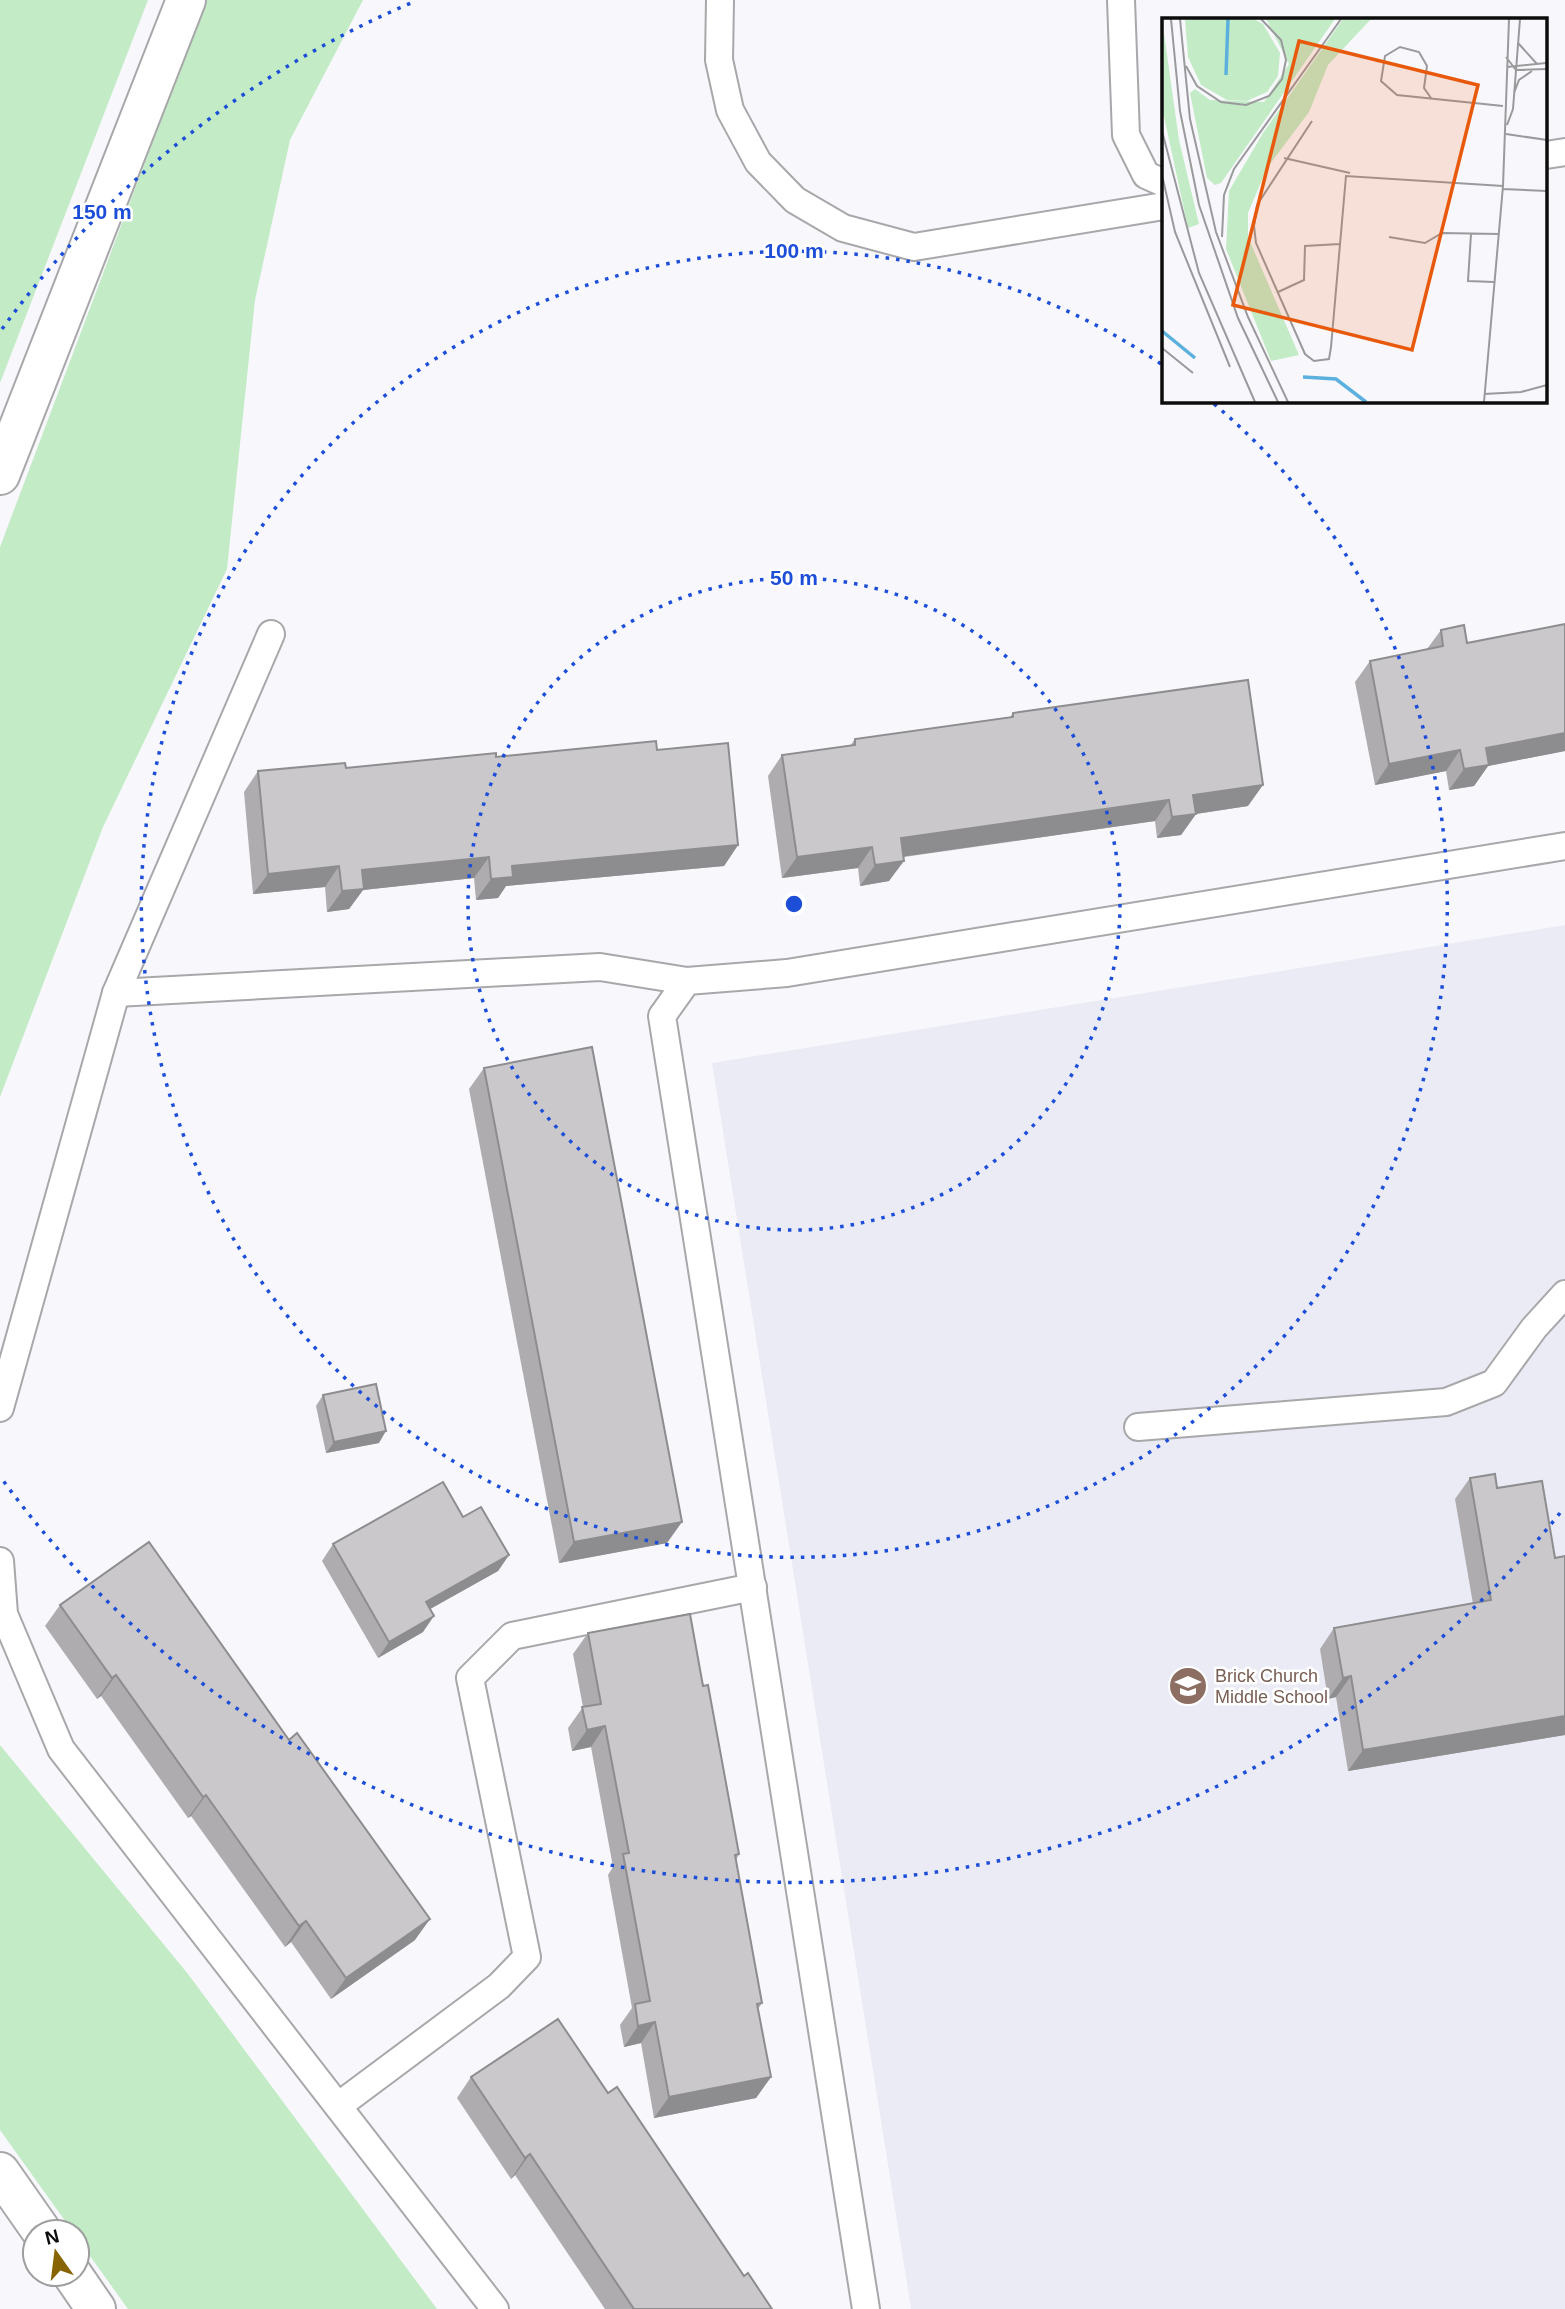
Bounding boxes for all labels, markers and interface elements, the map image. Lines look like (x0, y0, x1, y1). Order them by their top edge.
inset map (1162, 18, 1548, 402)
text: 150 m (72, 200, 132, 223)
text: 100 m (764, 239, 824, 262)
text: 50 m (770, 566, 818, 589)
centre of rings (782, 892, 806, 916)
school or university icon: Brick Church Middle School (1167, 1665, 1209, 1707)
place label: Brick Church Middle School (1215, 1666, 1328, 1707)
north arrow (21, 2218, 91, 2288)
text: N (43, 2225, 61, 2249)

